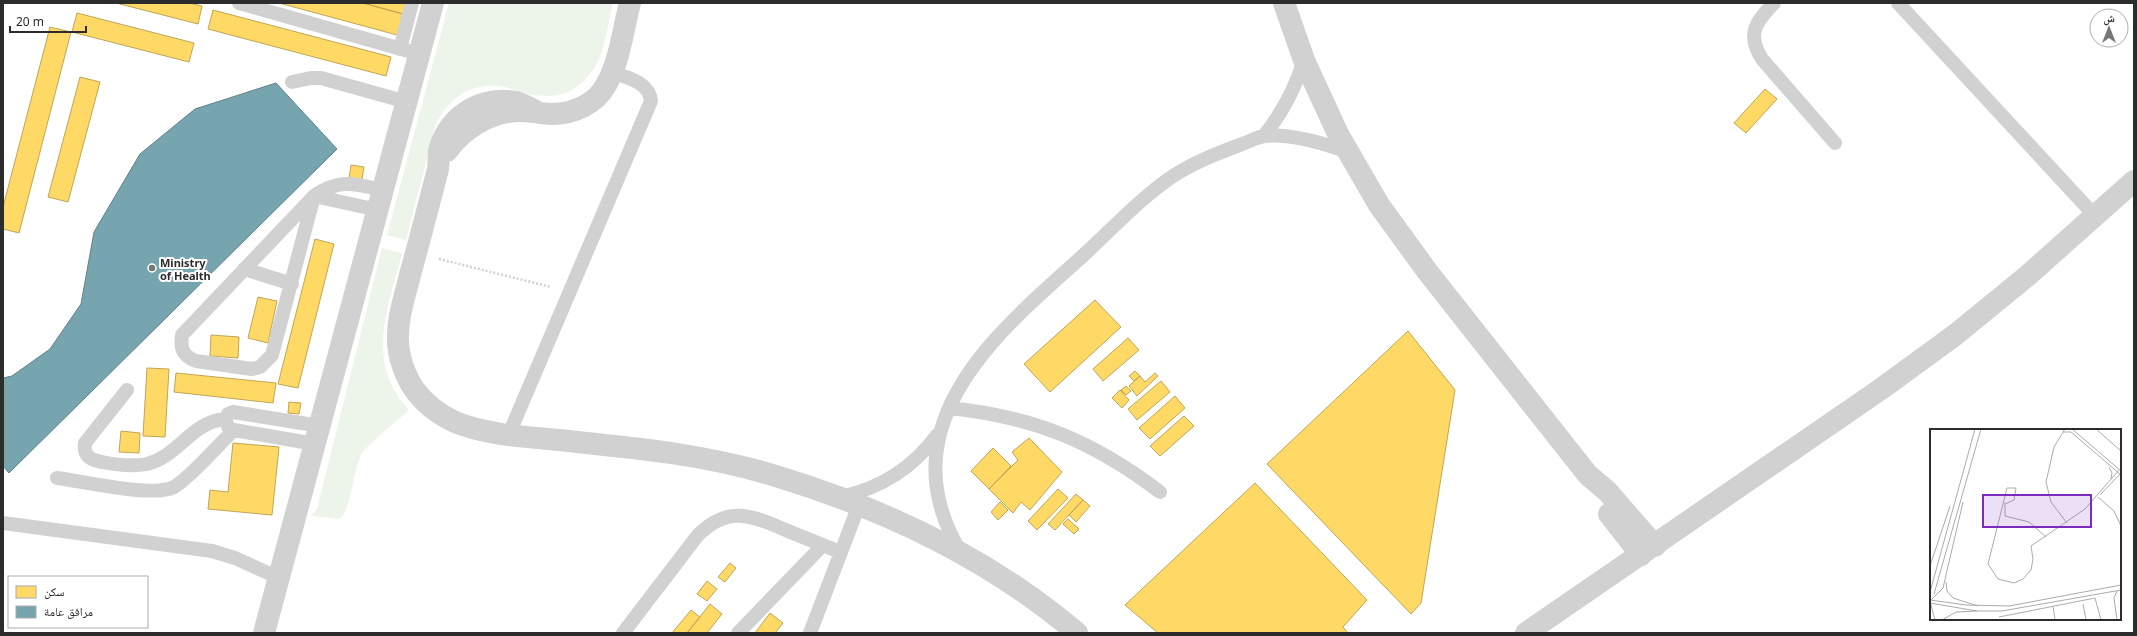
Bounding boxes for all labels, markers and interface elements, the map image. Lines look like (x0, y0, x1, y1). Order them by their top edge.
scale bar (10, 8, 86, 34)
north arrow (2089, 8, 2129, 48)
text: ش (2103, 10, 2115, 26)
text: 20 m (16, 13, 44, 30)
place label: Ministry of Health (160, 255, 211, 283)
marker: Ministry of Health (147, 263, 157, 273)
inset map (1930, 429, 2121, 620)
legend (8, 576, 148, 628)
text: سكن (44, 583, 65, 600)
text: مرافق عامة (44, 603, 93, 620)

